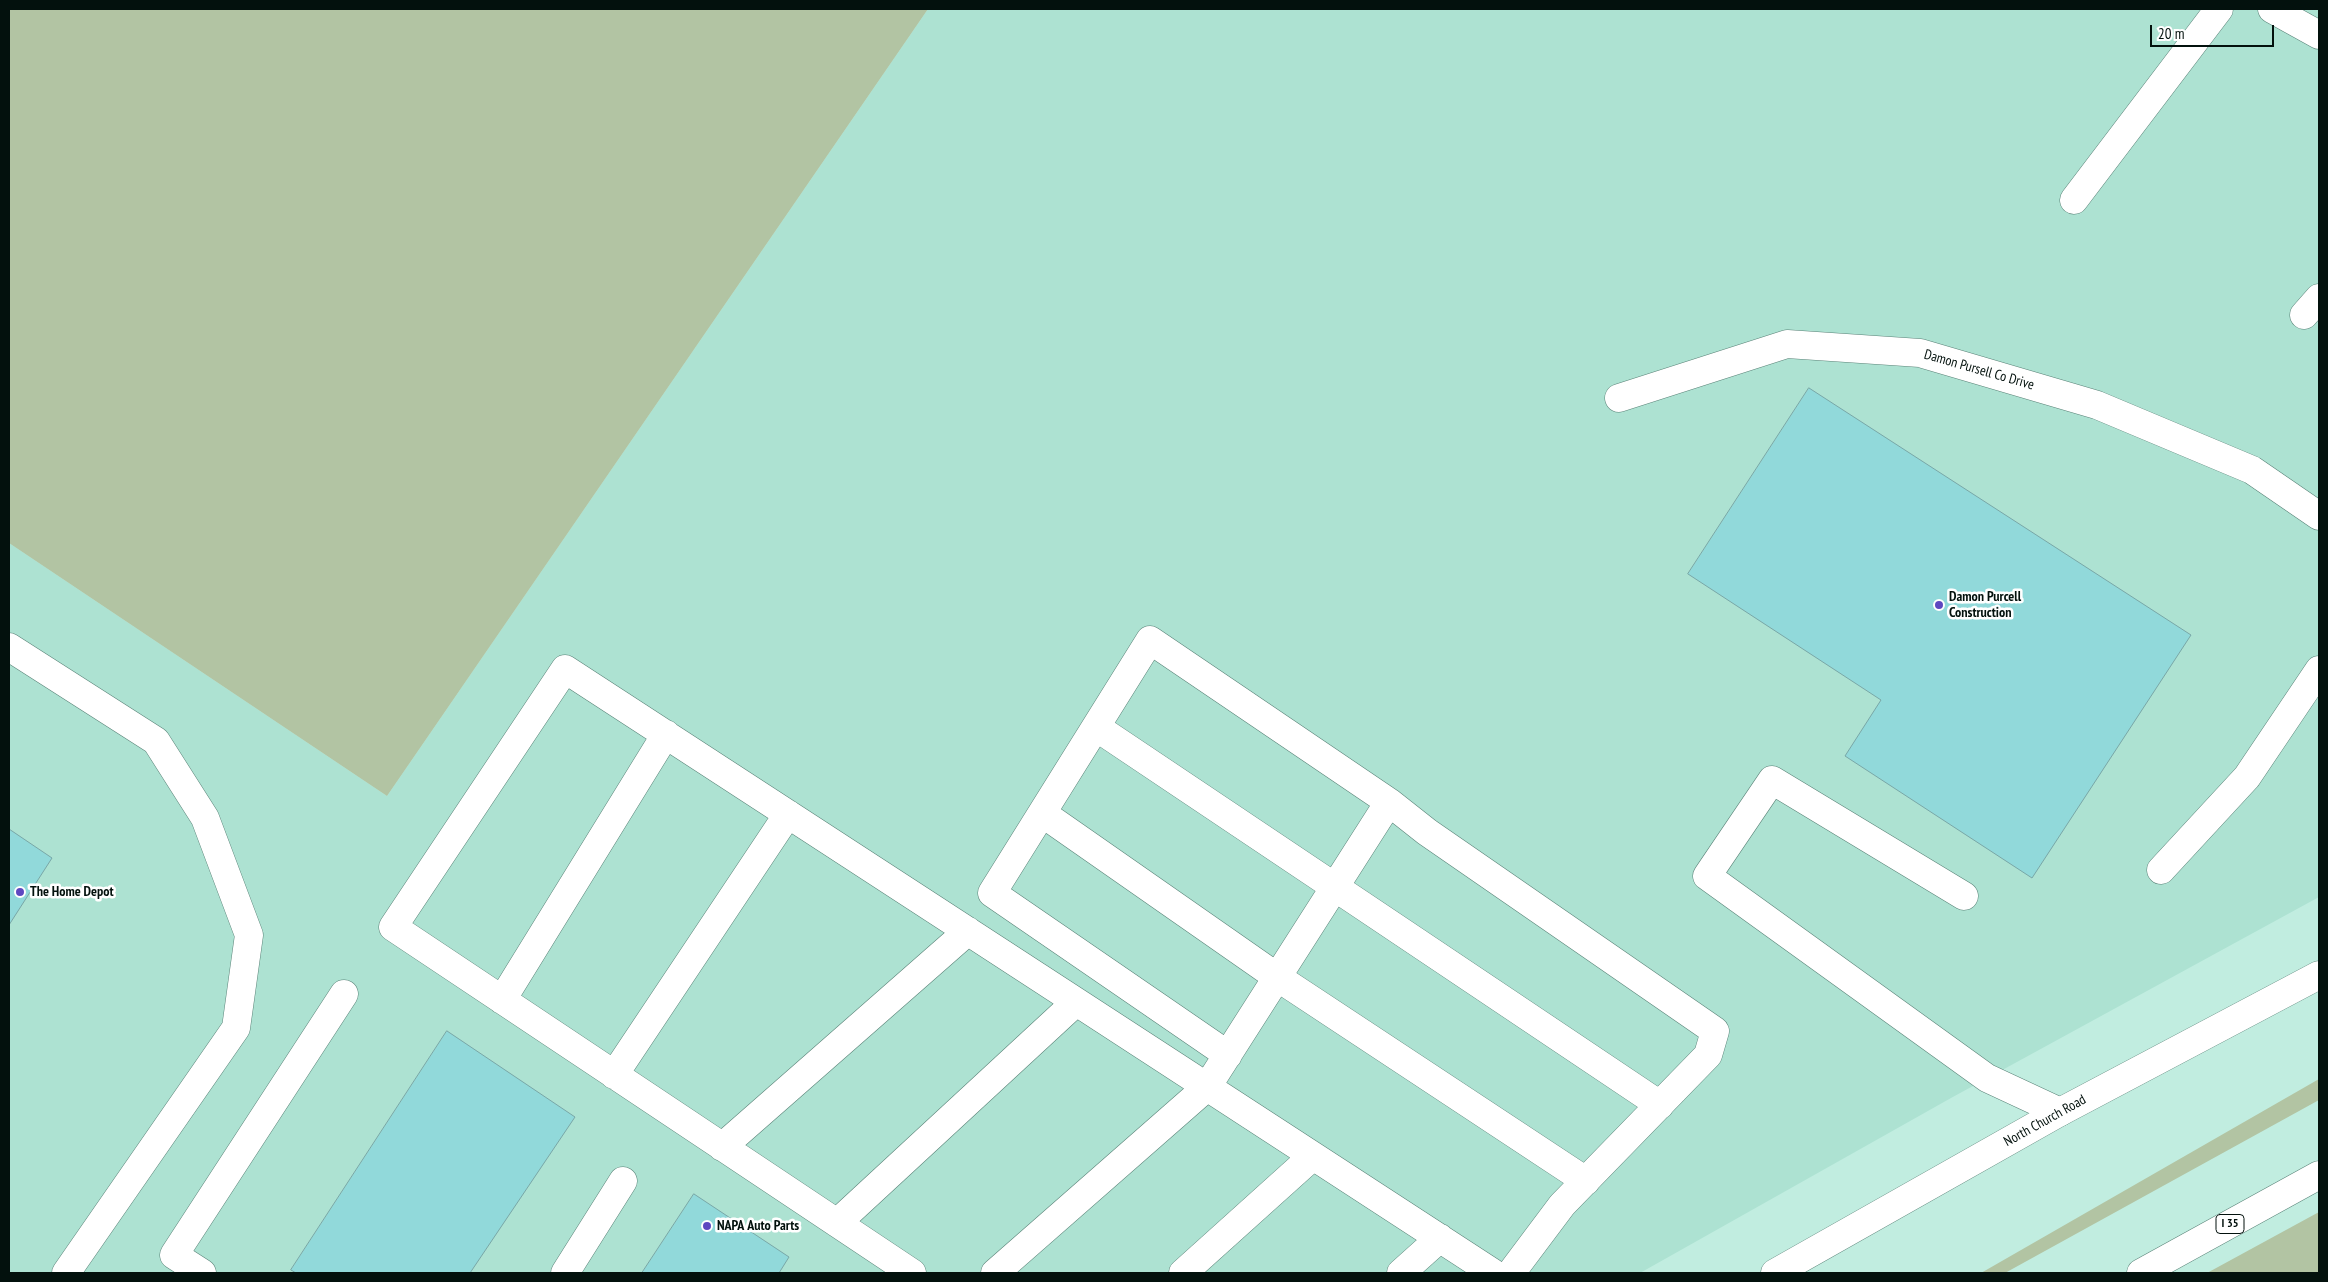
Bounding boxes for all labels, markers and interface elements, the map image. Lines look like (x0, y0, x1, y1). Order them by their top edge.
scale bar (2153, 15, 2277, 47)
text: 20 m (2158, 24, 2184, 43)
street label: Damon Pursell Co Drive (1922, 346, 2036, 394)
place label: Damon Purcell Construction (1949, 589, 2021, 622)
marker: Damon Purcell Construction (1933, 599, 1945, 611)
place label: The Home Depot (30, 884, 114, 900)
marker: The Home Depot (14, 886, 26, 898)
street label: North Church Road (2001, 1092, 2089, 1150)
road number: I 35 (2216, 1214, 2244, 1234)
place label: NAPA Auto Parts (717, 1218, 799, 1234)
marker: NAPA Auto Parts (701, 1220, 713, 1232)

